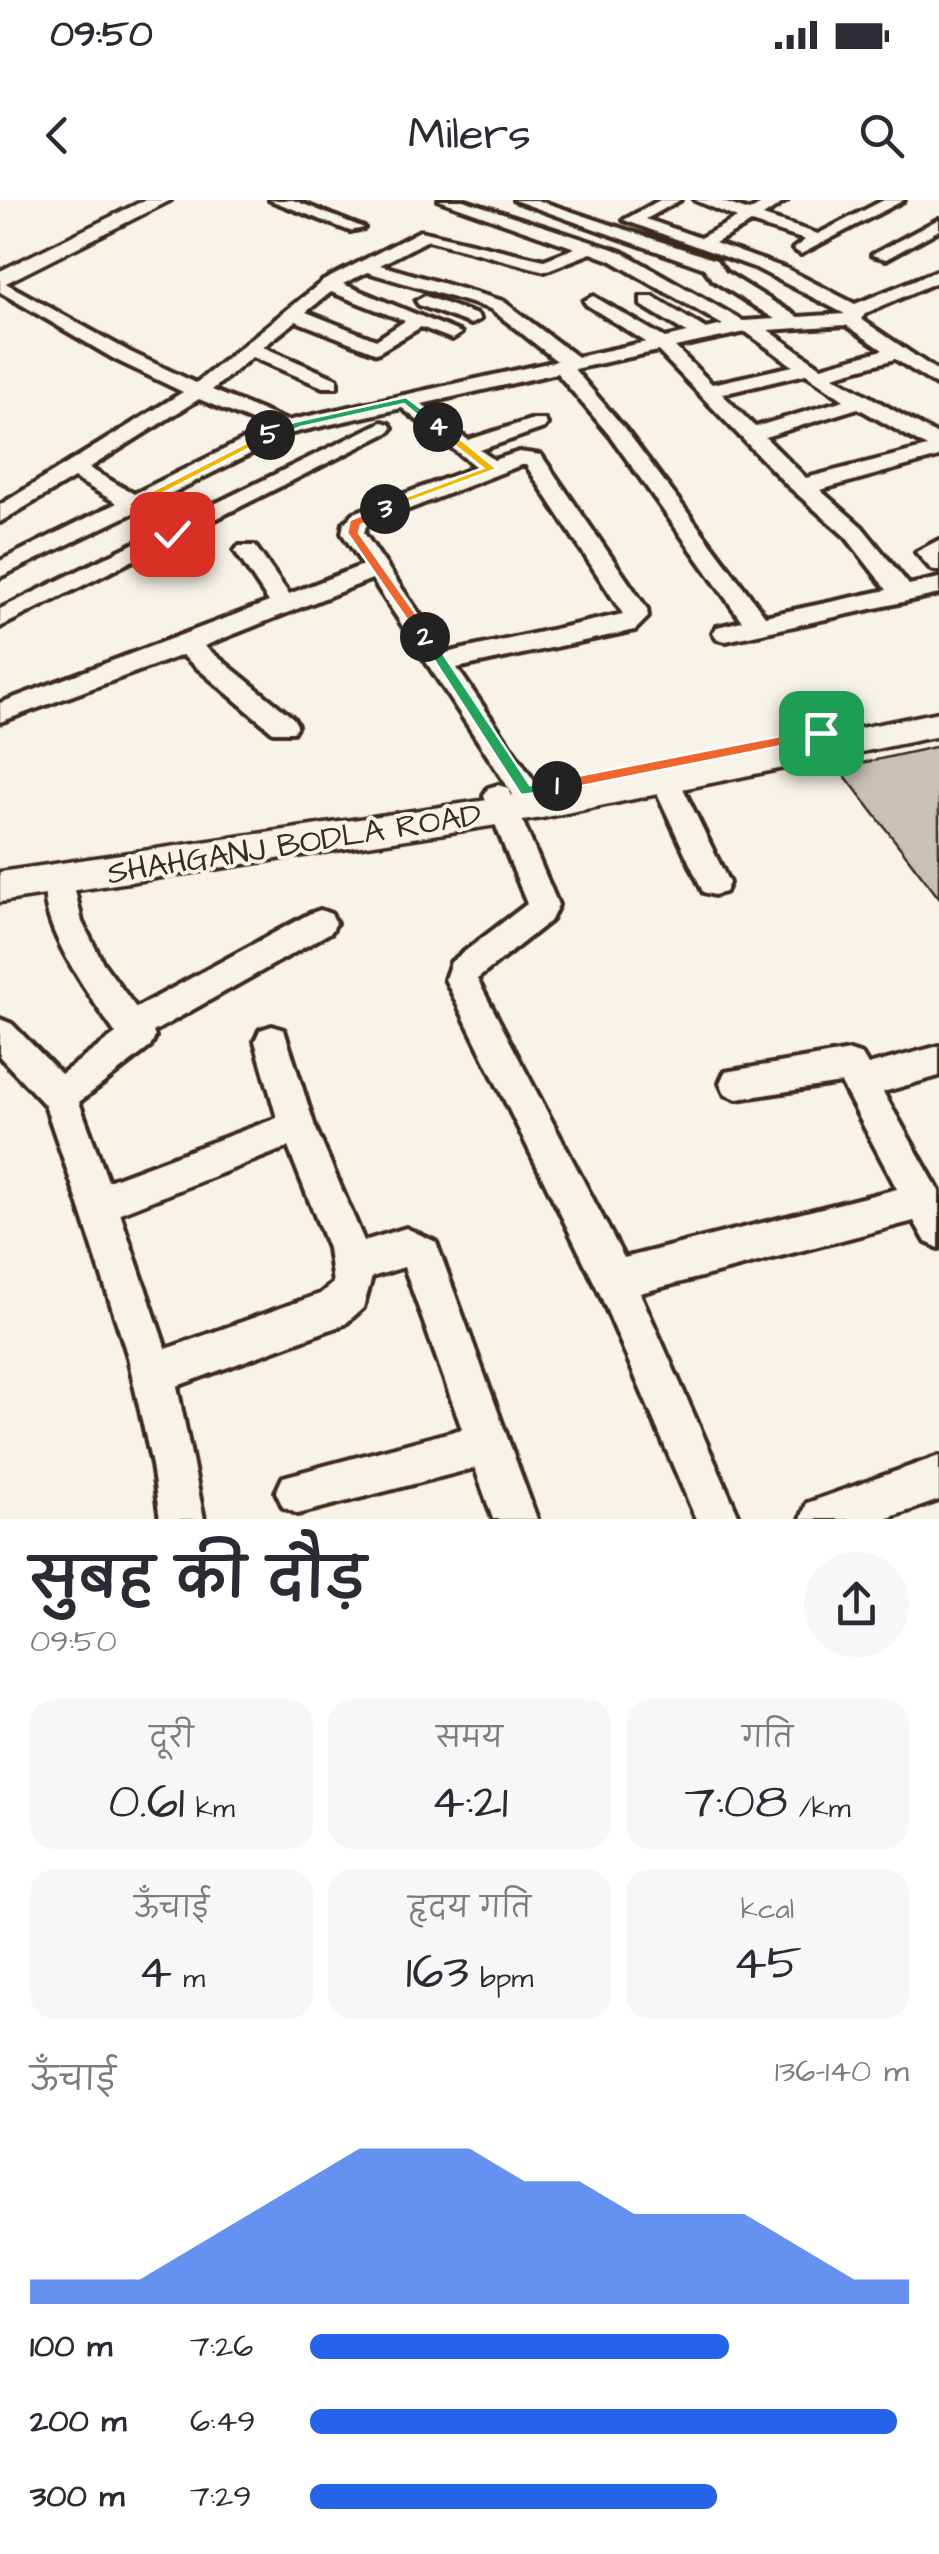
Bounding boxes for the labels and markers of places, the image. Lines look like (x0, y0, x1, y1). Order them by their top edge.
pin: 4 (413, 402, 463, 452)
pin: 5 (245, 410, 295, 460)
pin: 3 (360, 484, 410, 534)
pin (130, 492, 215, 577)
pin: 2 (400, 612, 450, 662)
pin (779, 691, 864, 776)
pin: 1 (532, 761, 582, 811)

